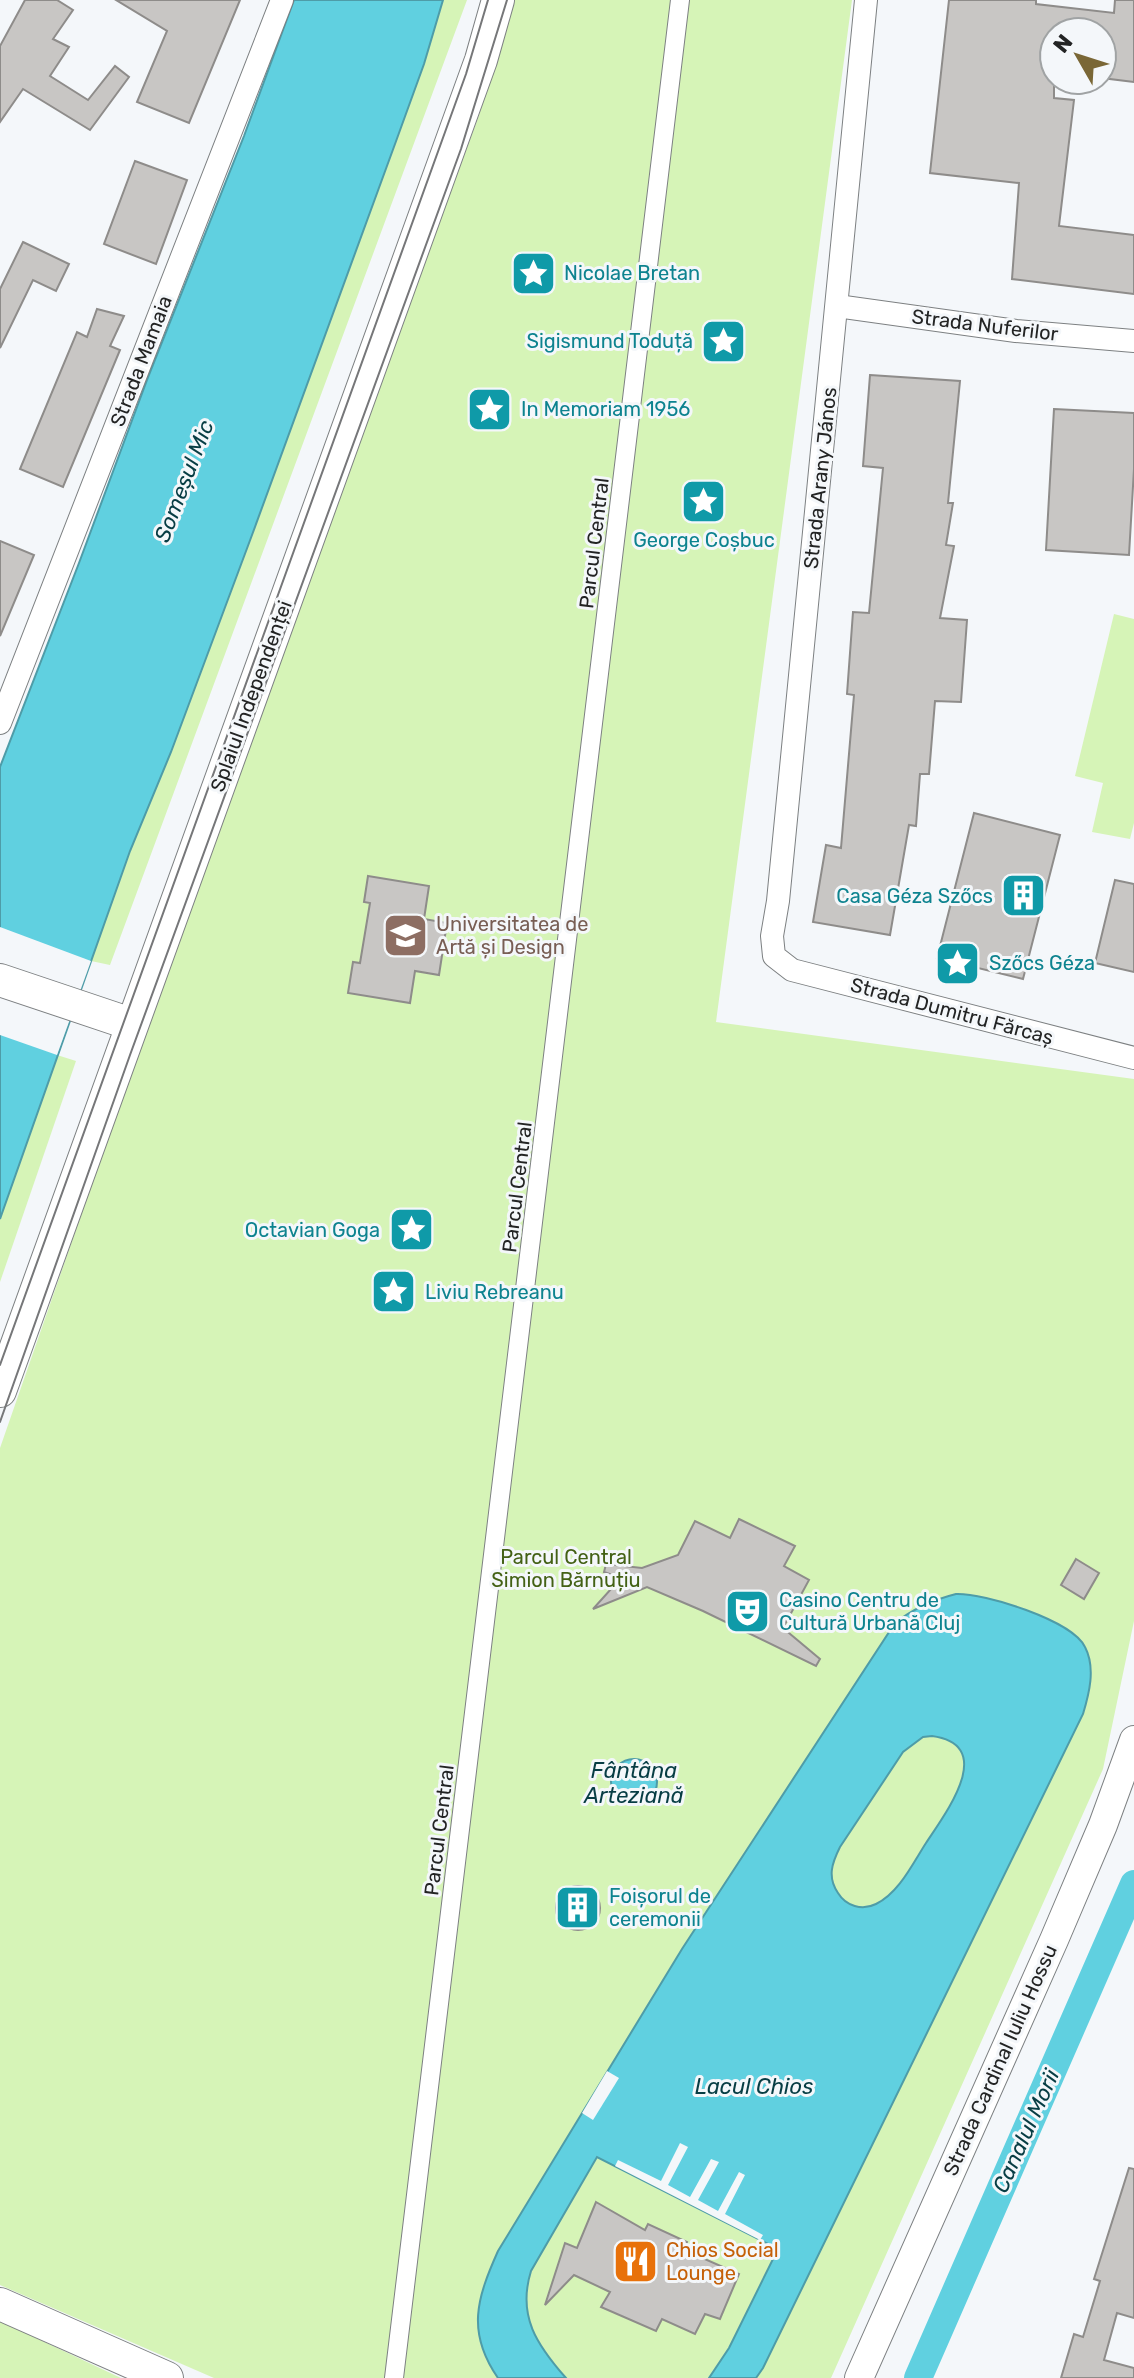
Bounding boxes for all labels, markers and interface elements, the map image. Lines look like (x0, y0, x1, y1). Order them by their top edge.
north arrow (1038, 16, 1118, 96)
text: N (1047, 29, 1078, 58)
place icon: Nicolae Bretan (509, 249, 557, 297)
place label: Nicolae Bretan (564, 261, 700, 285)
street label: Strada Mamaia (105, 292, 177, 430)
street label: Strada Nuferilor (910, 304, 1060, 346)
place icon: Sigismund Toduță (700, 317, 748, 365)
place label: Sigismund Toduță (527, 329, 693, 353)
place icon: In Memoriam 1956 (466, 385, 514, 433)
street label: Strada Arany János (799, 386, 841, 570)
place label: In Memoriam 1956 (521, 397, 690, 421)
water label: Someșul Mic (148, 416, 220, 546)
street label: Parcul Central (574, 476, 614, 610)
place icon: George Coșbuc (680, 477, 728, 525)
place label: George Coșbuc (633, 528, 775, 552)
street label: Splaiul Independenței (205, 597, 297, 795)
building icon: Casa Géza Szőcs (1000, 872, 1048, 920)
place label: Casa Géza Szőcs (836, 884, 993, 908)
school or university icon: Universitatea de Artă și Design (381, 911, 429, 959)
place label: Universitatea de Artă și Design (436, 912, 588, 959)
place icon: Szőcs Géza (934, 939, 982, 987)
place label: Szőcs Géza (989, 951, 1095, 975)
street label: Strada Dumitru Fărcaș (848, 972, 1056, 1050)
street label: Parcul Central (497, 1120, 537, 1254)
place icon: Octavian Goga (387, 1206, 435, 1254)
place label: Octavian Goga (245, 1218, 380, 1242)
place icon: Liviu Rebreanu (370, 1268, 418, 1316)
place label: Liviu Rebreanu (425, 1280, 564, 1304)
park label: Parcul Central Simion Bărnuțiu (491, 1545, 641, 1592)
theatre icon: Casino Centru de Cultură Urbană Cluj (724, 1588, 772, 1636)
place label: Casino Centru de Cultură Urbană Cluj (779, 1588, 960, 1635)
water label: Fântâna Arteziană (583, 1757, 684, 1809)
street label: Parcul Central (419, 1763, 459, 1897)
building icon: Foișorul de ceremonii (554, 1883, 602, 1931)
place label: Foișorul de ceremonii (609, 1884, 711, 1931)
street label: Strada Cardinal Iuliu Hossu (938, 1941, 1062, 2179)
water label: Canalul Morii (987, 2064, 1066, 2197)
water label: Lacul Chios (695, 2073, 813, 2100)
restaurant icon: Chios Social Lounge (611, 2238, 659, 2286)
place label: Chios Social Lounge (666, 2238, 779, 2285)

